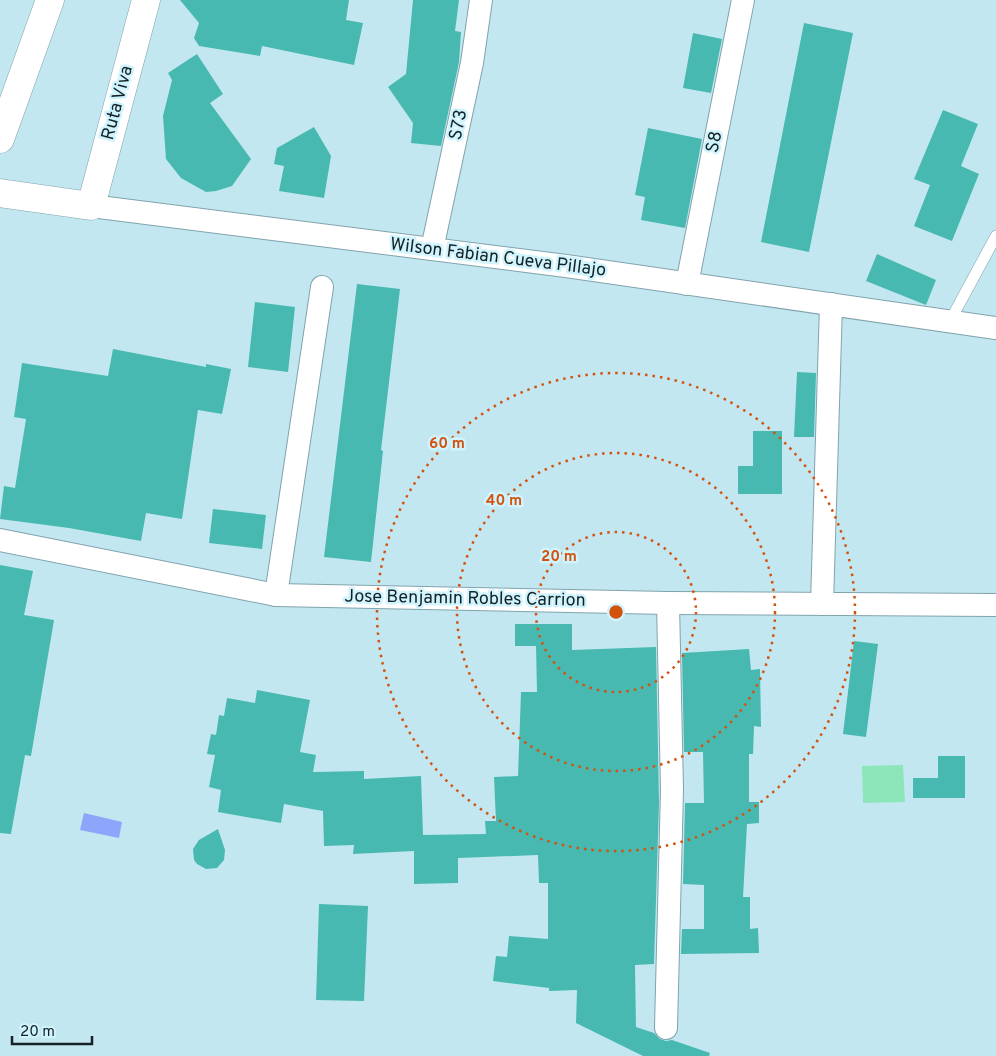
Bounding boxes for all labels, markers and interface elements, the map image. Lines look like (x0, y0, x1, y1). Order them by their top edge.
street label: Ruta Viva (97, 63, 139, 143)
street label: S73 (445, 108, 473, 142)
street label: S8 (702, 129, 728, 155)
street label: Wilson Fabian Cueva Pillajo (389, 233, 607, 283)
text: 60 m (429, 435, 465, 454)
text: 40 m (486, 492, 522, 511)
text: 20 m (541, 548, 577, 567)
street label: Jose Benjamin Robles Carrion (344, 585, 586, 613)
centre of rings (607, 603, 625, 621)
scale bar (12, 1014, 92, 1046)
text: 20 m (20, 1023, 55, 1042)

